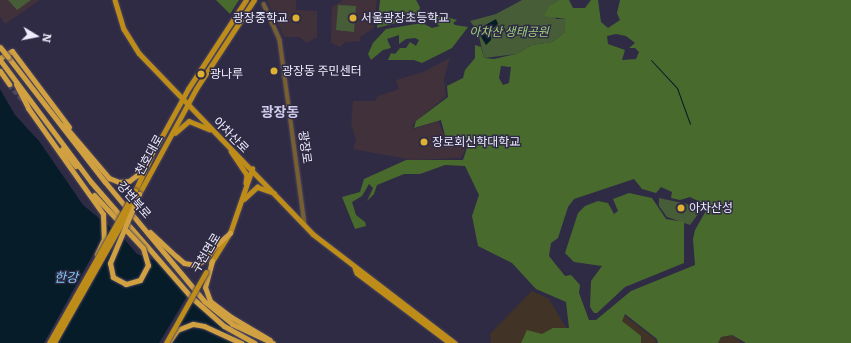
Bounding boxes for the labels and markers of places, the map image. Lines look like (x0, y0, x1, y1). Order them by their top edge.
place label: 광장중학교 (233, 11, 288, 25)
place label: 서울광장초등학교 (361, 11, 449, 25)
marker: 광장중학교 (291, 13, 301, 23)
marker: 서울광장초등학교 (348, 13, 358, 23)
place label: 광장동 주민센터 (282, 64, 362, 78)
marker: 광장동 주민센터 (269, 66, 279, 76)
place label: 광나루 (210, 67, 243, 81)
marker: 광나루 (195, 68, 207, 80)
place label: 장로회신학대학교 (432, 135, 520, 149)
marker: 장로회신학대학교 (419, 137, 429, 147)
place label: 아차산성 (689, 201, 733, 215)
marker: 아차산성 (676, 203, 686, 213)

